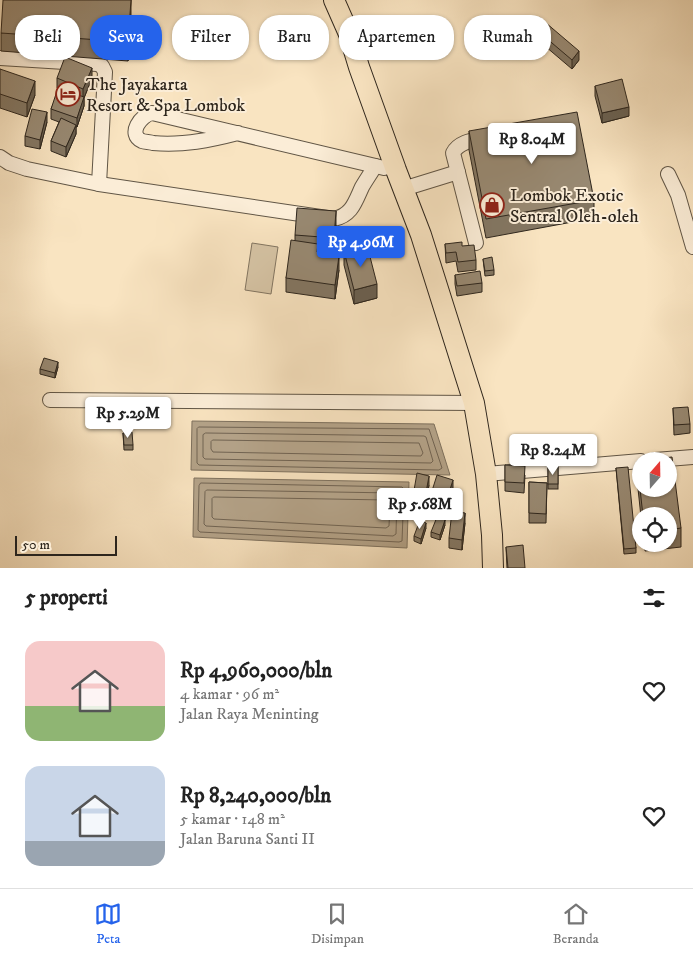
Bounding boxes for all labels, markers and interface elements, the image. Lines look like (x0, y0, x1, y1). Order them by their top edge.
chip: Beli (15, 15, 80, 60)
chip: Sewa (90, 15, 162, 60)
chip: Filter (172, 15, 249, 60)
chip: Baru (259, 15, 329, 60)
chip: Apartemen (339, 15, 454, 60)
chip: Rumah (464, 15, 551, 60)
place label: The Jayakarta Resort & Spa Lombok (86, 74, 245, 117)
hotel icon: The Jayakarta Resort & Spa Lombok (55, 81, 81, 107)
pin: Rp 8.04M (480, 122, 584, 165)
text: Rp 8.04M (499, 129, 565, 149)
place label: Lombok Exotic Sentral Oleh-oleh (510, 185, 639, 228)
shop icon: Lombok Exotic Sentral Oleh-oleh (479, 192, 505, 218)
pin: Rp 4.96M (309, 226, 413, 268)
text: Rp 4.96M (328, 232, 394, 252)
pin: Rp 5.29M (76, 396, 180, 439)
text: Rp 5.29M (96, 403, 160, 423)
pin: Rp 8.24M (501, 434, 605, 476)
text: Rp 8.24M (520, 440, 586, 460)
north arrow (632, 452, 678, 498)
map controls (632, 452, 677, 552)
pin: Rp 5.68M (368, 488, 472, 530)
text: Rp 5.68M (388, 494, 452, 514)
button: locate (632, 507, 677, 552)
scale bar (15, 533, 118, 556)
text: 50 m (22, 536, 50, 554)
icon: filters (640, 584, 668, 612)
text: 5 properti (25, 585, 108, 611)
text: Rp 4,960,000/bln (180, 658, 332, 684)
icon: home (65, 661, 125, 721)
icon: heart (640, 677, 668, 705)
text: 4 kamar · 96 m² (180, 684, 279, 704)
text: Jalan Raya Meninting (180, 704, 319, 724)
text: Rp 8,240,000/bln (180, 783, 331, 809)
icon: home (65, 786, 125, 846)
icon: heart (640, 802, 668, 830)
text: 5 kamar · 148 m² (180, 809, 285, 829)
text: Jalan Baruna Santi II (180, 829, 315, 849)
tab: Peta (94, 900, 122, 948)
tab: Disimpan (311, 900, 364, 948)
tab: Beranda (553, 900, 599, 948)

